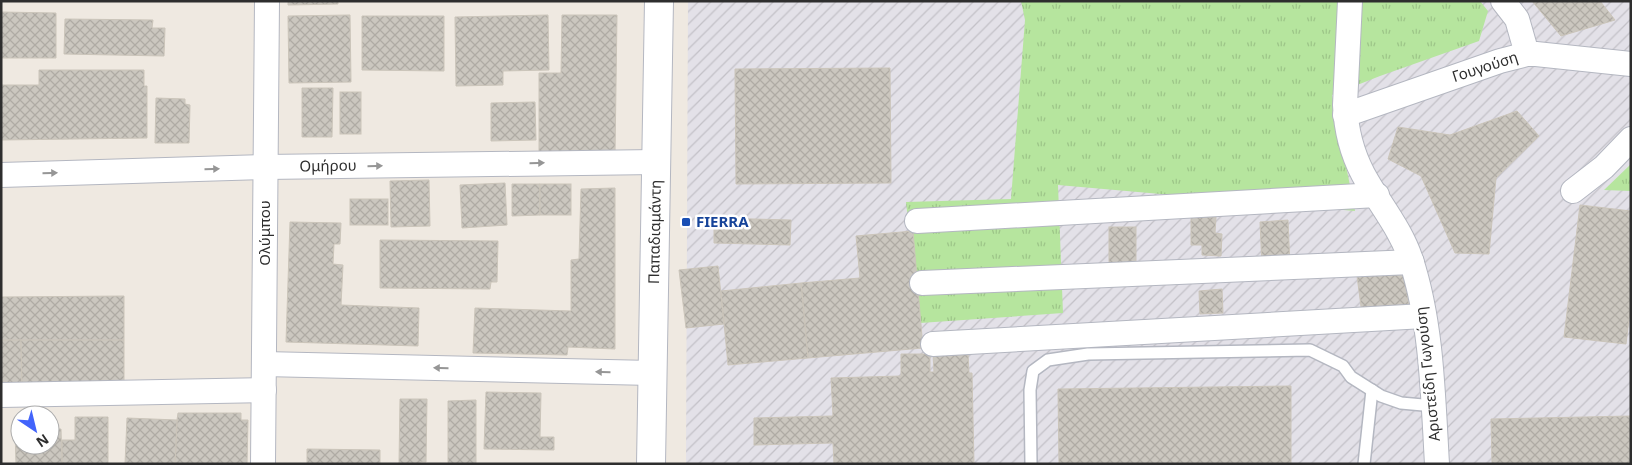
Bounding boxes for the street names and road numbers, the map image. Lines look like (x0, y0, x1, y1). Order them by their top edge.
street label: Γουγούση (1449, 46, 1520, 86)
street label: Ομήρου (299, 155, 357, 175)
street label: Παπαδιαμάντη (643, 180, 665, 284)
street label: Ολύμπου (254, 200, 274, 266)
street label: Αριστείδη Γωγούση (1410, 306, 1444, 442)

